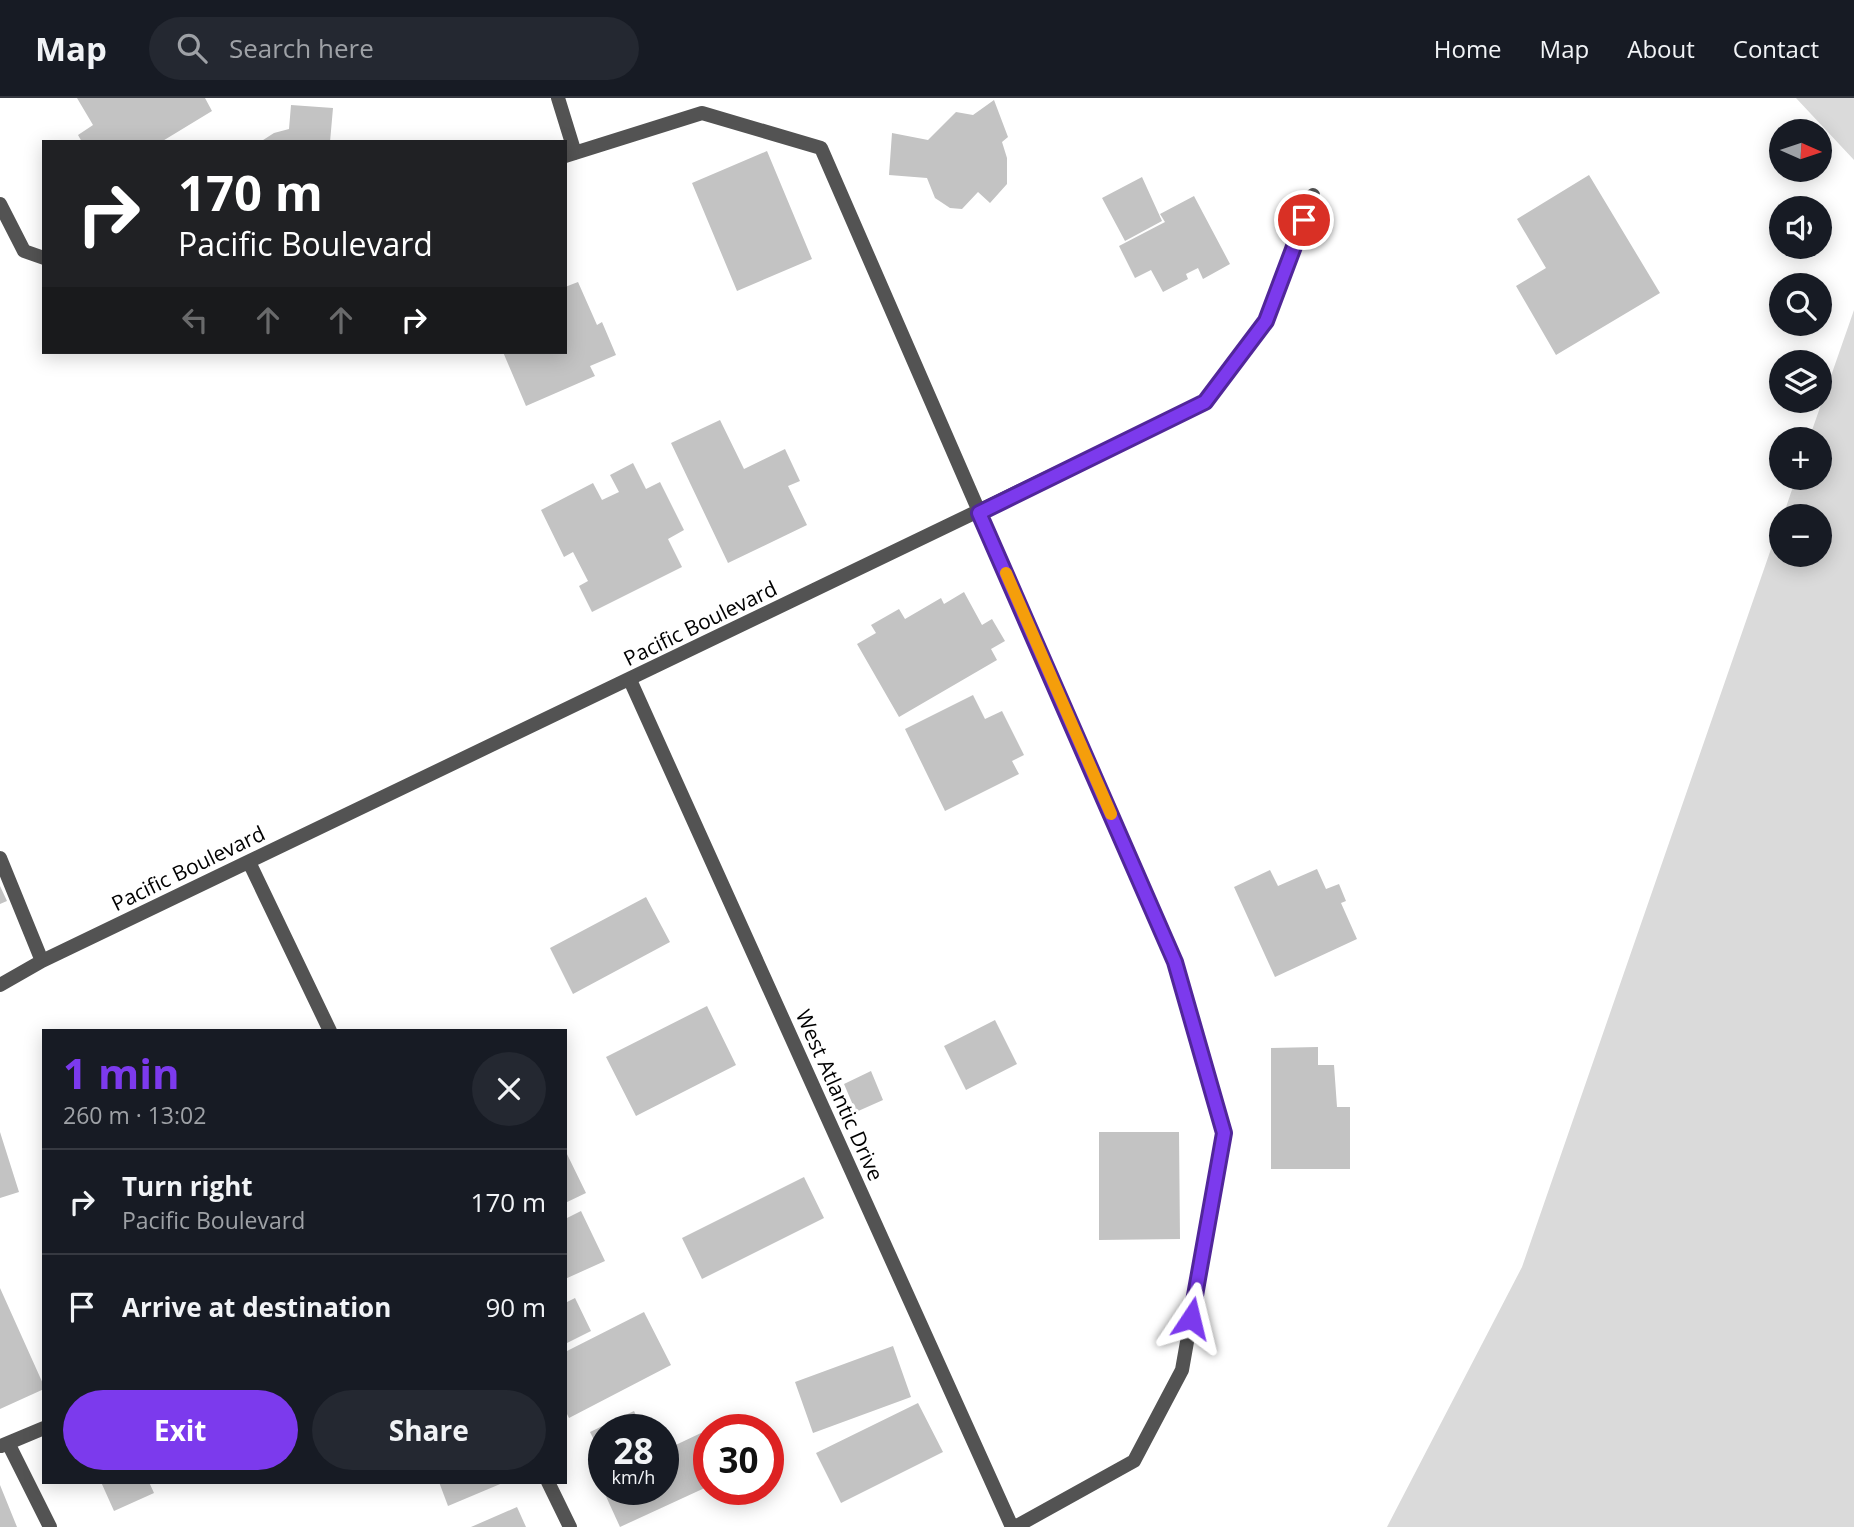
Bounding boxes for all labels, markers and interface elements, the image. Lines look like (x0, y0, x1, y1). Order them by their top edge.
search box (149, 17, 639, 80)
text: Map (35, 26, 107, 71)
icon: search (173, 29, 211, 67)
text: Search here (229, 30, 374, 66)
text: Home (1434, 32, 1502, 65)
text: Map (1540, 32, 1589, 65)
text: About (1627, 32, 1695, 65)
text: Contact (1733, 32, 1819, 65)
north arrow (1769, 119, 1832, 182)
map controls (1769, 119, 1832, 567)
text: 170 m (178, 159, 323, 225)
icon: right (63, 168, 154, 259)
pin (1274, 190, 1334, 250)
button: sound (1769, 196, 1832, 259)
icon: arrive (1285, 201, 1323, 239)
text: Pacific Boulevard (178, 222, 433, 265)
button: search (1769, 273, 1832, 336)
icon: left (176, 301, 214, 339)
icon: ahead (249, 301, 287, 339)
icon: ahead (322, 301, 360, 339)
icon: right (395, 301, 433, 339)
button: layers (1769, 350, 1832, 413)
button: + (1769, 427, 1832, 490)
button: − (1769, 504, 1832, 567)
street label: Pacific Boulevard (619, 574, 781, 672)
street label: Pacific Boulevard (107, 819, 269, 917)
street label: West Atlantic Drive (790, 1005, 890, 1185)
text: 1 min (63, 1044, 180, 1101)
button: close (472, 1052, 546, 1126)
text: 260 m · 13:02 (63, 1099, 206, 1131)
text: Turn right (122, 1168, 253, 1204)
icon: right (63, 1183, 101, 1221)
text: 170 m (471, 1184, 546, 1220)
text: Pacific Boulevard (122, 1204, 305, 1236)
position arrow (1154, 1281, 1228, 1355)
icon: arrive (63, 1288, 101, 1326)
text: Arrive at destination (122, 1289, 391, 1325)
text: 90 m (485, 1289, 546, 1325)
button: Exit (63, 1390, 298, 1470)
button: Share (312, 1390, 546, 1470)
speed limit sign: 30 (693, 1414, 784, 1505)
text: 28 (613, 1427, 654, 1474)
text: km/h (612, 1465, 655, 1489)

